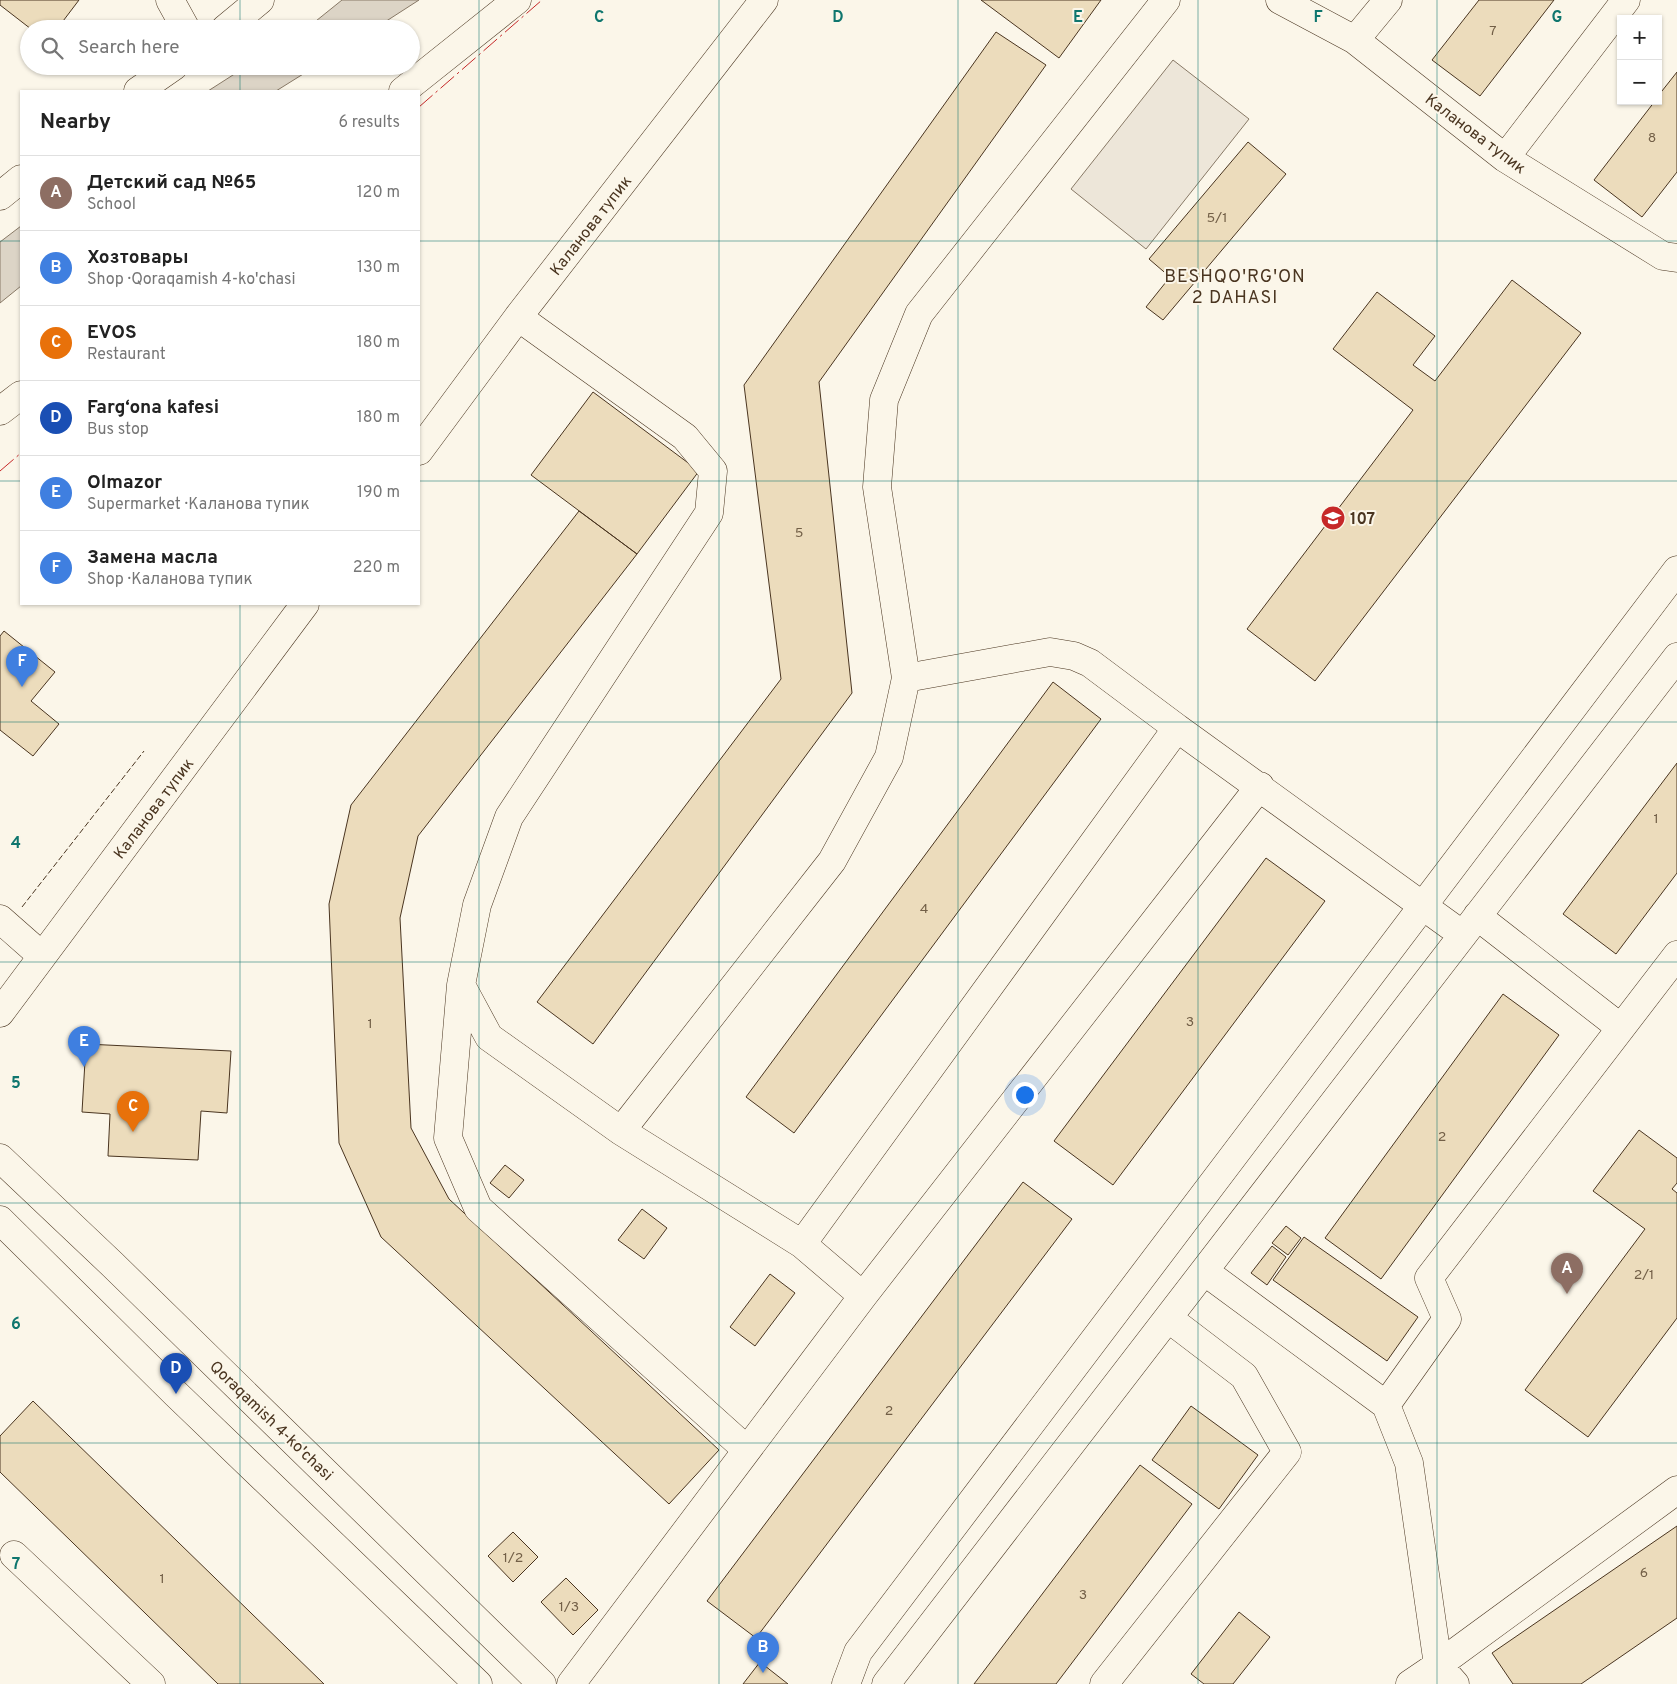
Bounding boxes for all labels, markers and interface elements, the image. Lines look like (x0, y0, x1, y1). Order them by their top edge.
text: C (594, 8, 604, 28)
text: D (832, 8, 844, 28)
text: E (1073, 8, 1083, 28)
text: F (1313, 8, 1323, 28)
text: G (1552, 8, 1562, 28)
map controls (1617, 15, 1662, 105)
button: + (1617, 15, 1662, 60)
search box (20, 20, 420, 75)
house number: 7 (1489, 23, 1497, 40)
icon: search (38, 34, 66, 62)
text: Search here (78, 36, 180, 60)
button: − (1617, 60, 1662, 105)
street label: Каланова тупик (1420, 90, 1529, 179)
text: Nearby (40, 109, 111, 136)
text: 6 results (338, 113, 400, 133)
house number: 8 (1648, 130, 1656, 147)
text: Детский сад №65 (87, 171, 256, 195)
street label: Каланова тупик (546, 172, 637, 280)
text: A (50, 183, 62, 203)
text: 120 m (357, 183, 400, 203)
text: School (87, 195, 136, 215)
house number: 5/1 (1207, 210, 1227, 227)
text: Хозтовары (87, 246, 189, 270)
text: B (50, 258, 62, 278)
text: 130 m (357, 258, 400, 278)
district label: BESHQO'RG'ON 2 DAHASI (1164, 266, 1306, 310)
text: Shop · Qoraqamish 4-ko'chasi (87, 270, 296, 290)
text: EVOS (87, 321, 137, 345)
text: C (51, 333, 61, 353)
text: 180 m (357, 333, 400, 353)
text: Restaurant (87, 345, 166, 365)
text: Farg‘ona kafesi (87, 396, 219, 420)
text: D (50, 408, 62, 428)
text: 180 m (357, 408, 400, 428)
text: Bus stop (87, 420, 149, 440)
text: Olmazor (87, 471, 162, 495)
text: E (51, 483, 61, 503)
text: 190 m (357, 483, 400, 503)
text: Supermarket · Каланова тупик (87, 495, 310, 515)
school or university icon: 107 (1320, 505, 1346, 531)
place label: 107 (1350, 510, 1375, 530)
house number: 5 (795, 525, 803, 542)
text: Замена масла (87, 546, 218, 570)
text: F (51, 558, 61, 578)
text: 220 m (353, 558, 400, 578)
text: Shop · Каланова тупик (87, 570, 253, 590)
pin: F (6, 646, 38, 687)
street label: Каланова тупик (110, 755, 199, 864)
house number: 1 (1653, 811, 1659, 828)
text: 4 (11, 834, 21, 854)
house number: 4 (920, 901, 928, 918)
house number: 3 (1186, 1014, 1194, 1031)
house number: 1 (367, 1016, 373, 1033)
pin: E (68, 1026, 100, 1067)
text: 5 (11, 1074, 21, 1094)
your location (1012, 1082, 1038, 1108)
pin: C (117, 1091, 149, 1132)
house number: 2 (1438, 1129, 1446, 1146)
pin: A (1551, 1253, 1583, 1294)
house number: 2/1 (1634, 1267, 1654, 1284)
text: 6 (11, 1315, 21, 1335)
pin: D (160, 1353, 192, 1394)
street label: Qoraqamish 4-ko'chasi (205, 1357, 337, 1486)
house number: 2 (885, 1403, 893, 1420)
house number: 1/2 (503, 1550, 523, 1567)
text: 7 (12, 1555, 20, 1575)
house number: 6 (1640, 1565, 1648, 1582)
house number: 1 (159, 1571, 165, 1588)
house number: 3 (1079, 1587, 1087, 1604)
house number: 1/3 (559, 1599, 579, 1616)
pin: B (747, 1632, 779, 1673)

